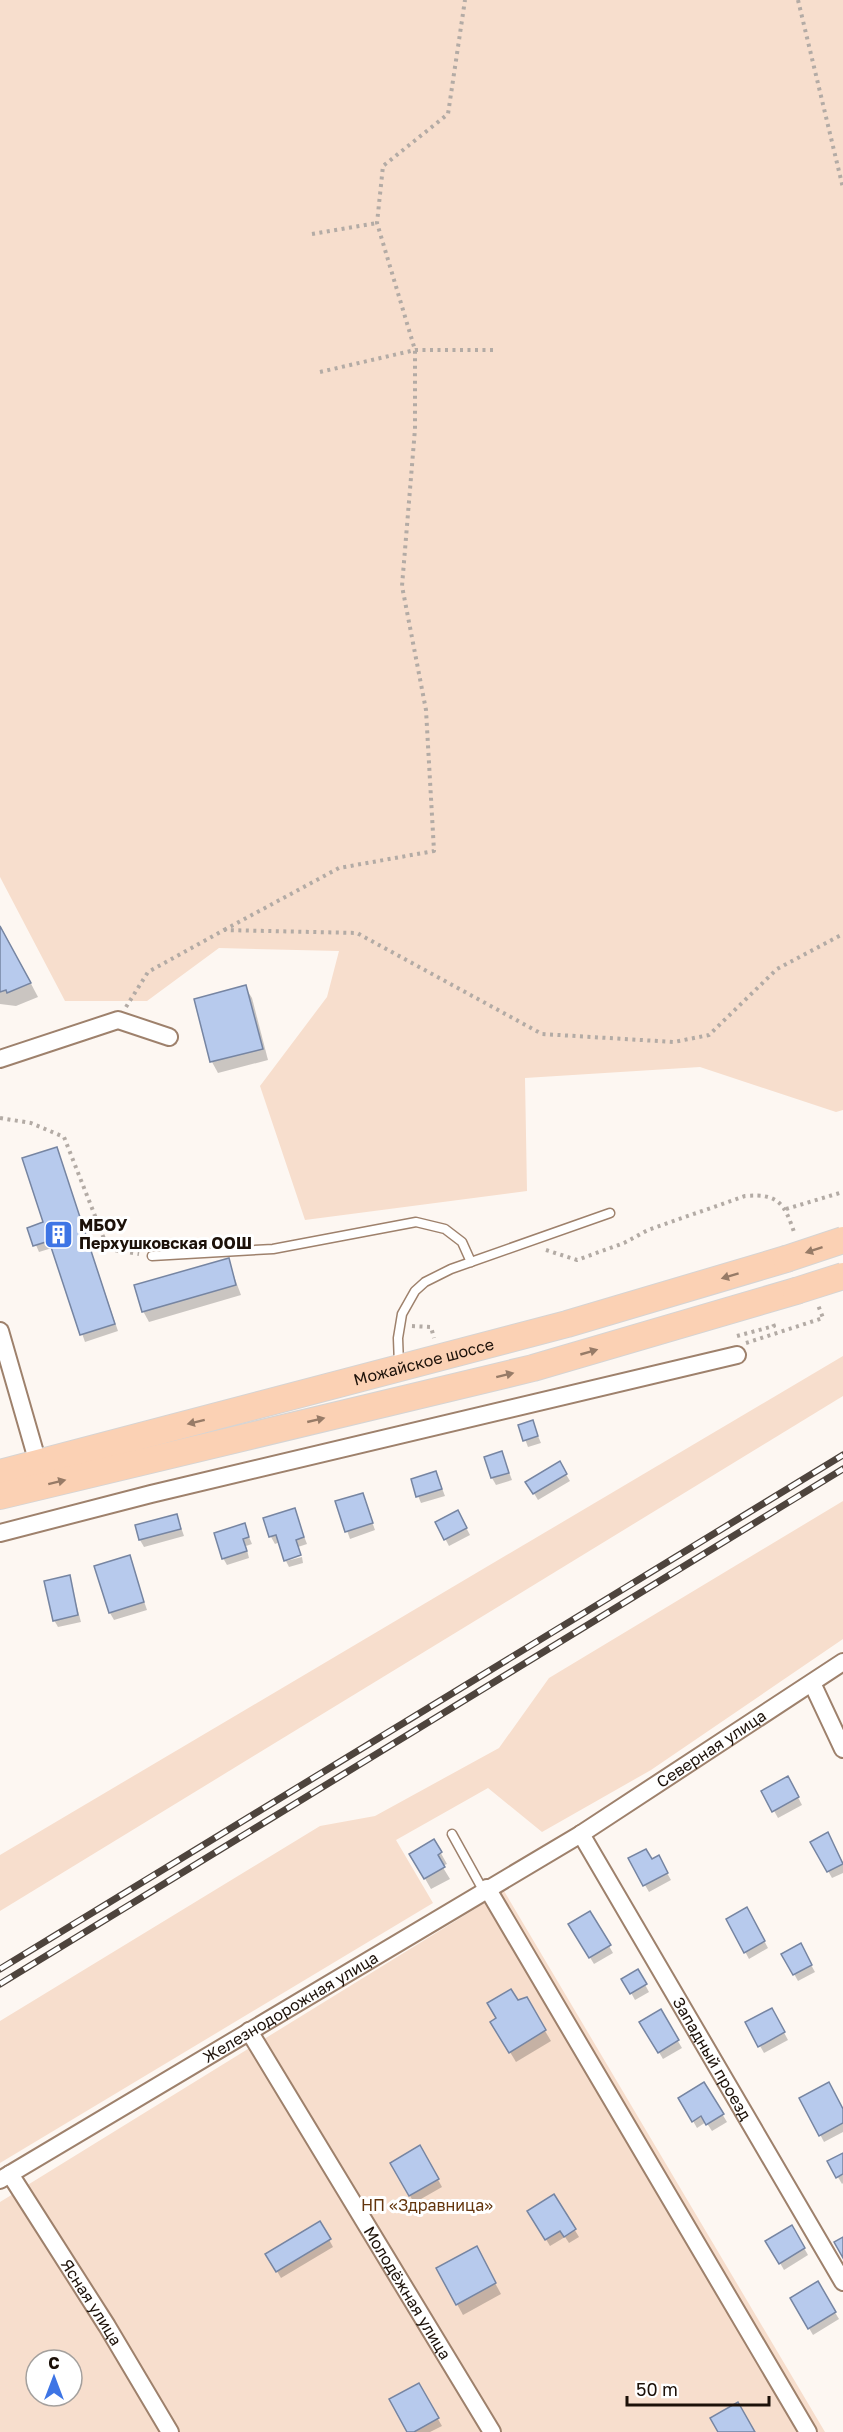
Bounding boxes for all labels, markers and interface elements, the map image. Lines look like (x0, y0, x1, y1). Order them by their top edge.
place label: МБОУ Перхушковская ООШ (79, 1215, 252, 1253)
building icon: МБОУ Перхушковская ООШ (42, 1218, 74, 1250)
one-way arrow (805, 1245, 823, 1255)
one-way arrow (721, 1272, 739, 1281)
street label: Можайское шоссе (351, 1334, 496, 1390)
one-way arrow (581, 1347, 599, 1356)
one-way arrow (496, 1369, 515, 1379)
one-way arrow (306, 1415, 325, 1424)
one-way arrow (186, 1418, 205, 1428)
one-way arrow (48, 1477, 66, 1487)
street label: Северная улица (653, 1705, 770, 1792)
street label: Железнодорожная улица (199, 1947, 382, 2067)
street label: Западный проезд (668, 1993, 756, 2124)
park label: НП «Здравница» (361, 2195, 493, 2215)
street label: Молодёжная улица (360, 2222, 456, 2363)
street label: Ясная улица (57, 2255, 126, 2349)
north arrow (24, 2348, 84, 2408)
text: С (48, 2353, 60, 2373)
scale bar (627, 2369, 770, 2407)
text: 50 m (636, 2378, 678, 2400)

